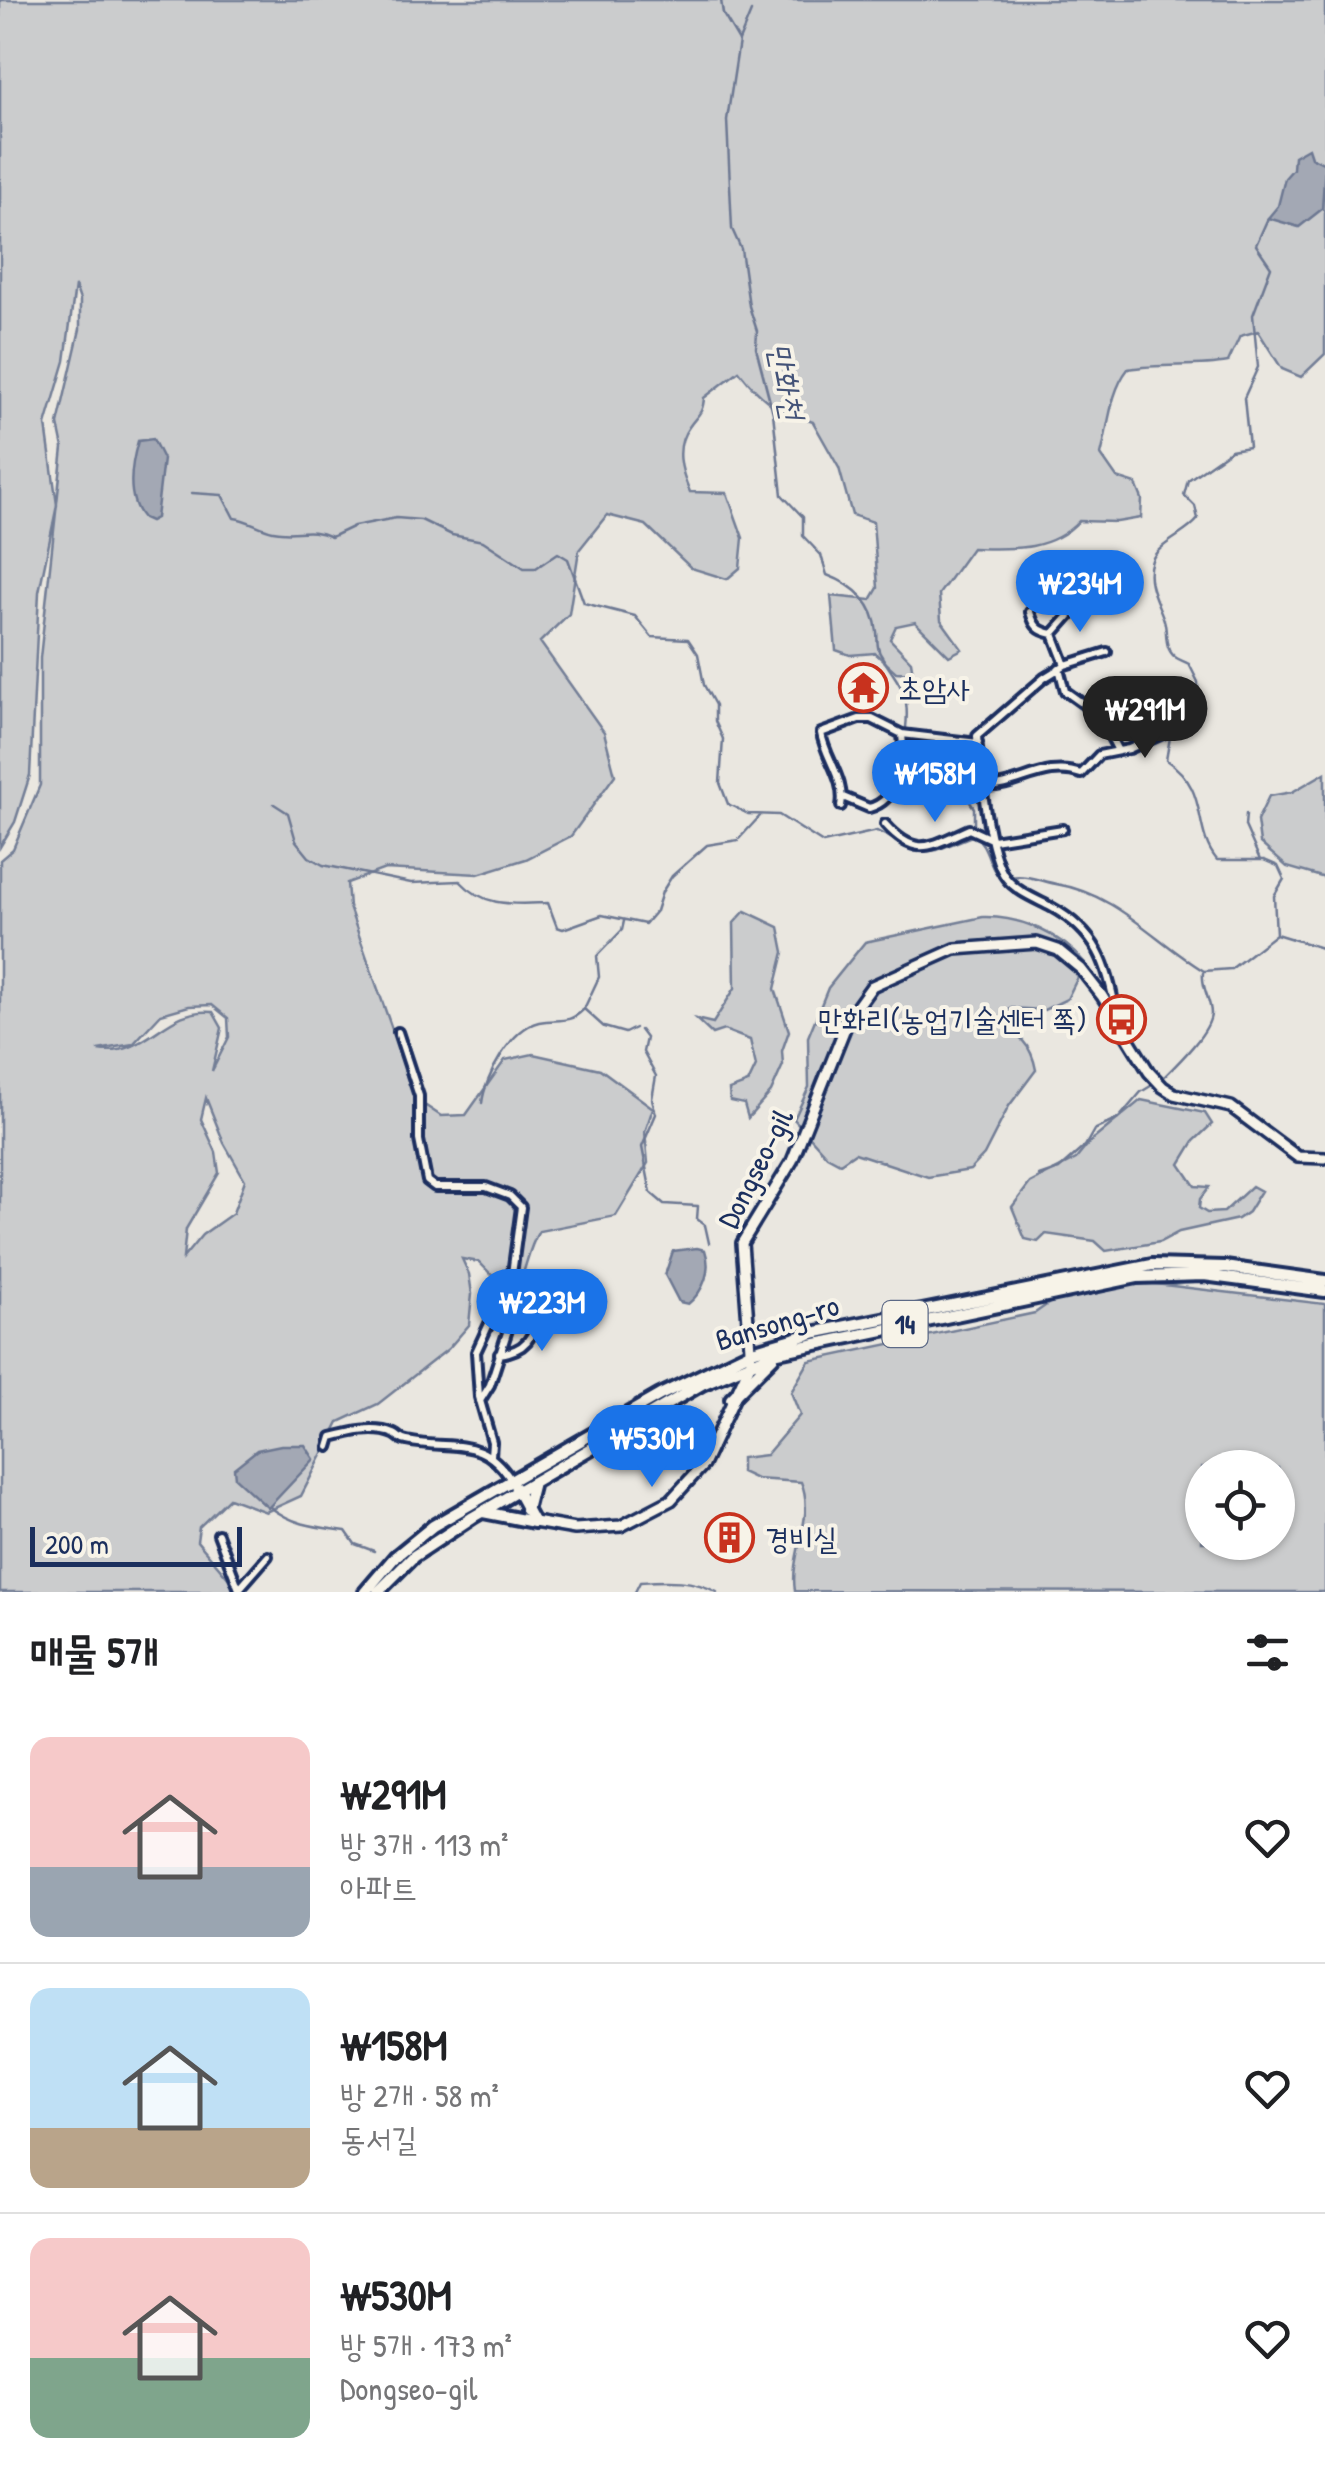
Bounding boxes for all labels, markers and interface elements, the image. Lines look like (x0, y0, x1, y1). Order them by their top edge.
water label: 만화천 (759, 339, 816, 426)
pin: ₩234M (1010, 550, 1150, 635)
text: ₩234M (1038, 561, 1122, 604)
temple icon: 초암사 (837, 662, 889, 714)
place label: 초암사 (898, 668, 970, 708)
pin: ₩291M (1075, 676, 1215, 761)
text: ₩291M (1104, 687, 1186, 730)
pin: ₩158M (865, 740, 1005, 825)
text: ₩158M (894, 751, 976, 794)
bus stop icon: 만화리(농업기술센터 쪽) (1096, 993, 1148, 1045)
place label: 만화리(농업기술센터 쪽) (818, 999, 1087, 1039)
street label: Dongseo-gil (708, 1101, 802, 1235)
pin: ₩223M (472, 1269, 612, 1354)
text: ₩223M (498, 1280, 586, 1323)
street label: Bansong-ro (711, 1284, 843, 1360)
road number: 14 (882, 1301, 928, 1347)
pin: ₩530M (582, 1405, 722, 1490)
text: ₩530M (609, 1416, 695, 1459)
map controls (1185, 1450, 1295, 1560)
button: locate (1185, 1450, 1295, 1560)
building icon: 경비실 (704, 1512, 756, 1564)
place label: 경비실 (765, 1518, 837, 1558)
scale bar (30, 1522, 242, 1566)
text: 200 m (45, 1525, 109, 1563)
text: 매물 5개 (30, 1623, 159, 1680)
icon: filters (1240, 1625, 1295, 1680)
text: ₩291M (340, 1765, 447, 1822)
icon: home (110, 1777, 230, 1897)
icon: heart (1240, 1810, 1295, 1865)
text: 방 3개 · 113 m² (340, 1823, 508, 1866)
text: 아파트 (340, 1866, 417, 1909)
text: ₩158M (340, 2016, 447, 2073)
icon: home (110, 2028, 230, 2148)
icon: heart (1240, 2061, 1295, 2116)
text: 방 2개 · 58 m² (340, 2074, 499, 2117)
text: 동서길 (340, 2117, 417, 2160)
text: ₩530M (340, 2266, 452, 2323)
icon: home (110, 2278, 230, 2398)
icon: heart (1240, 2311, 1295, 2366)
text: 방 5개 · 173 m² (340, 2324, 512, 2367)
text: Dongseo-gil (340, 2367, 478, 2410)

